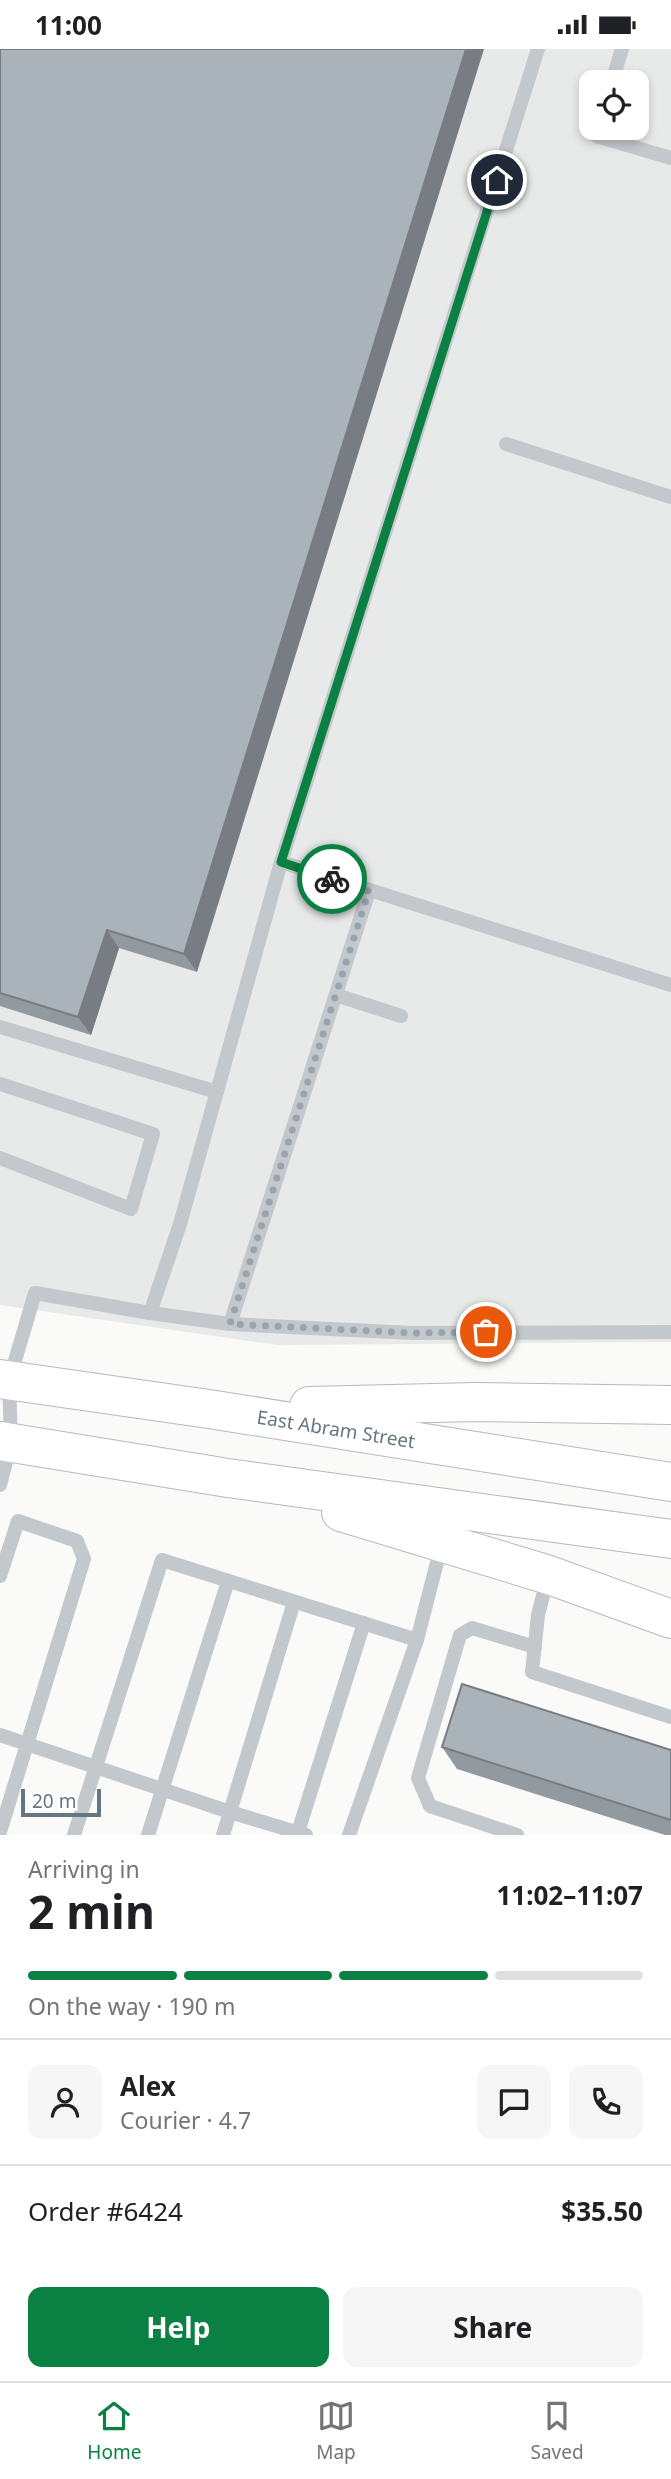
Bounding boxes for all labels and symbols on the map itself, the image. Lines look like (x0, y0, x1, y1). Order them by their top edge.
pin (467, 150, 527, 210)
courier (297, 844, 367, 914)
pin (456, 1302, 516, 1362)
street label: East Abram Street (255, 1404, 417, 1454)
scale bar (21, 1786, 102, 1818)

